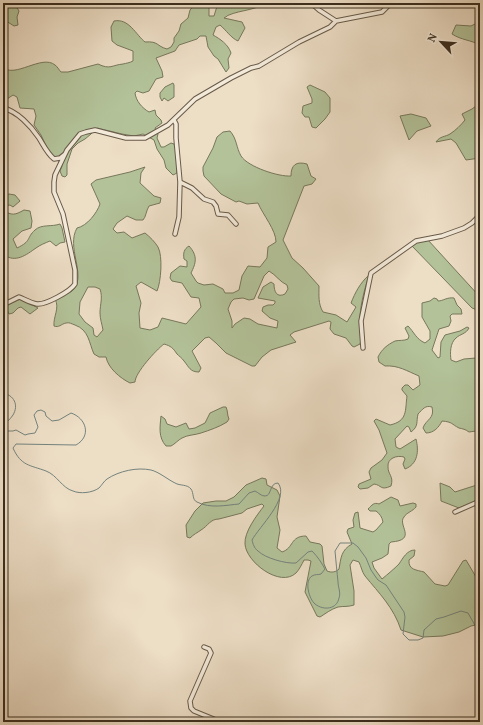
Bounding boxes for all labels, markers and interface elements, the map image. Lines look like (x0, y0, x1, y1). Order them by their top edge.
north arrow (421, 22, 461, 62)
text: N (425, 31, 442, 45)

